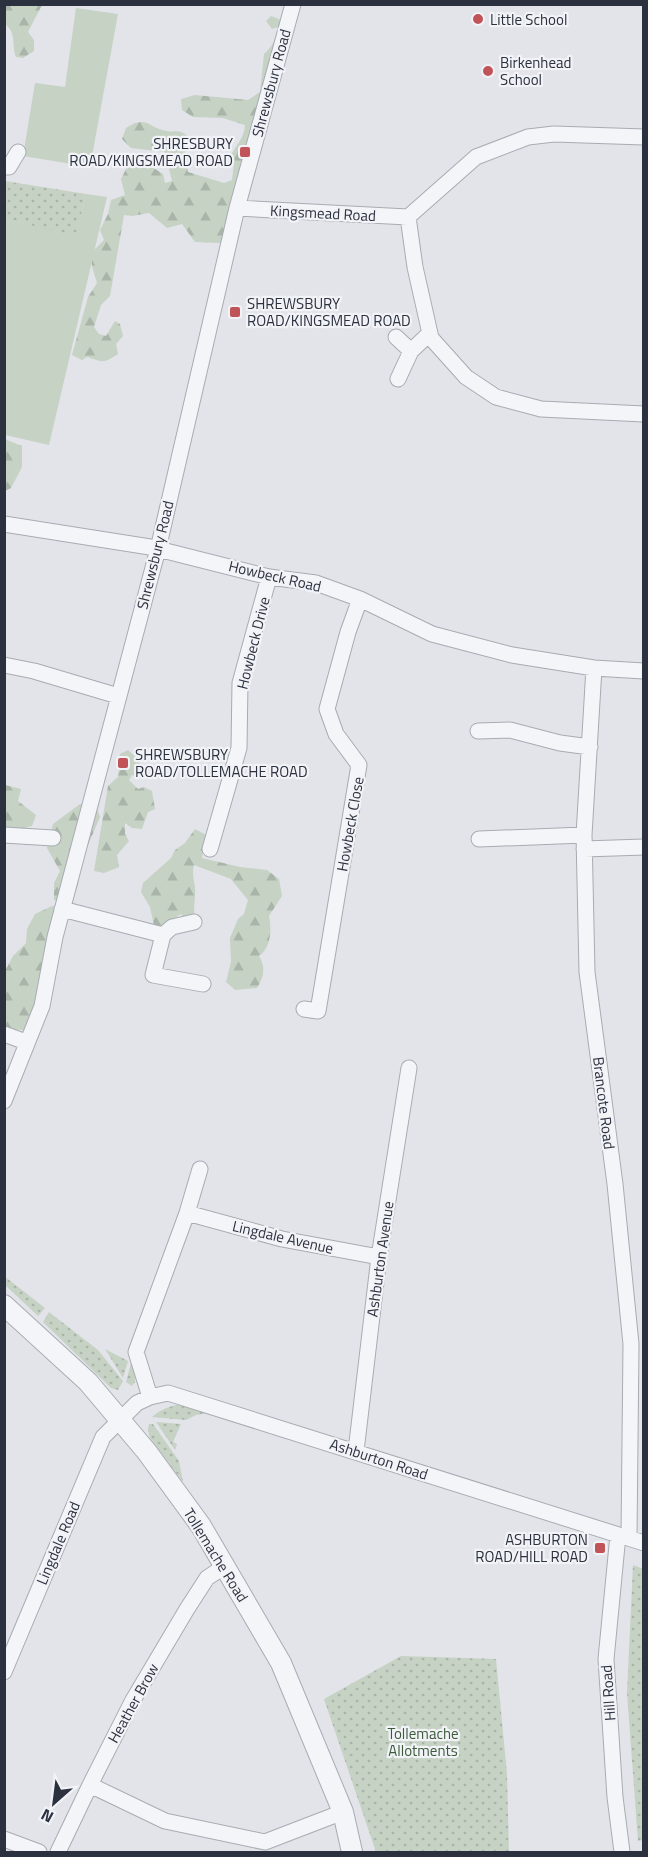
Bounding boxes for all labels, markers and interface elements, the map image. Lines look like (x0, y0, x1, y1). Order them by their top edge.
place label: Little School (490, 8, 567, 31)
marker: Little School (471, 12, 485, 26)
street label: Shrewsbury Road (246, 26, 296, 140)
place label: Birkenhead School (500, 51, 571, 91)
marker: Birkenhead School (481, 64, 495, 78)
place label: SHRESBURY ROAD/KINGSMEAD ROAD (69, 132, 233, 172)
marker: SHRESBURY ROAD/KINGSMEAD ROAD (238, 145, 252, 159)
street label: Kingsmead Road (270, 199, 376, 227)
place label: SHREWSBURY ROAD/KINGSMEAD ROAD (247, 292, 411, 332)
marker: SHREWSBURY ROAD/KINGSMEAD ROAD (228, 305, 242, 319)
street label: Shrewsbury Road (130, 498, 180, 612)
street label: Howbeck Road (226, 554, 324, 598)
street label: Howbeck Drive (230, 594, 276, 692)
place label: SHREWSBURY ROAD/TOLLEMACHE ROAD (135, 743, 308, 783)
marker: SHREWSBURY ROAD/TOLLEMACHE ROAD (116, 756, 130, 770)
street label: Howbeck Close (330, 775, 370, 873)
street label: Brancote Road (587, 1055, 621, 1151)
street label: Ashburton Avenue (361, 1200, 399, 1318)
street label: Lingdale Avenue (230, 1214, 336, 1260)
street label: Ashburton Road (327, 1432, 431, 1486)
street label: Lingdale Road (30, 1498, 86, 1588)
street label: Tollemache Road (178, 1504, 254, 1606)
place label: ASHBURTON ROAD/HILL ROAD (475, 1528, 588, 1568)
marker: ASHBURTON ROAD/HILL ROAD (593, 1541, 607, 1555)
street label: Heather Brow (102, 1659, 164, 1747)
street label: Hill Road (595, 1664, 621, 1722)
park label: Tollemache Allotments (387, 1722, 459, 1762)
north arrow (24, 1773, 84, 1833)
text: N (36, 1803, 57, 1829)

